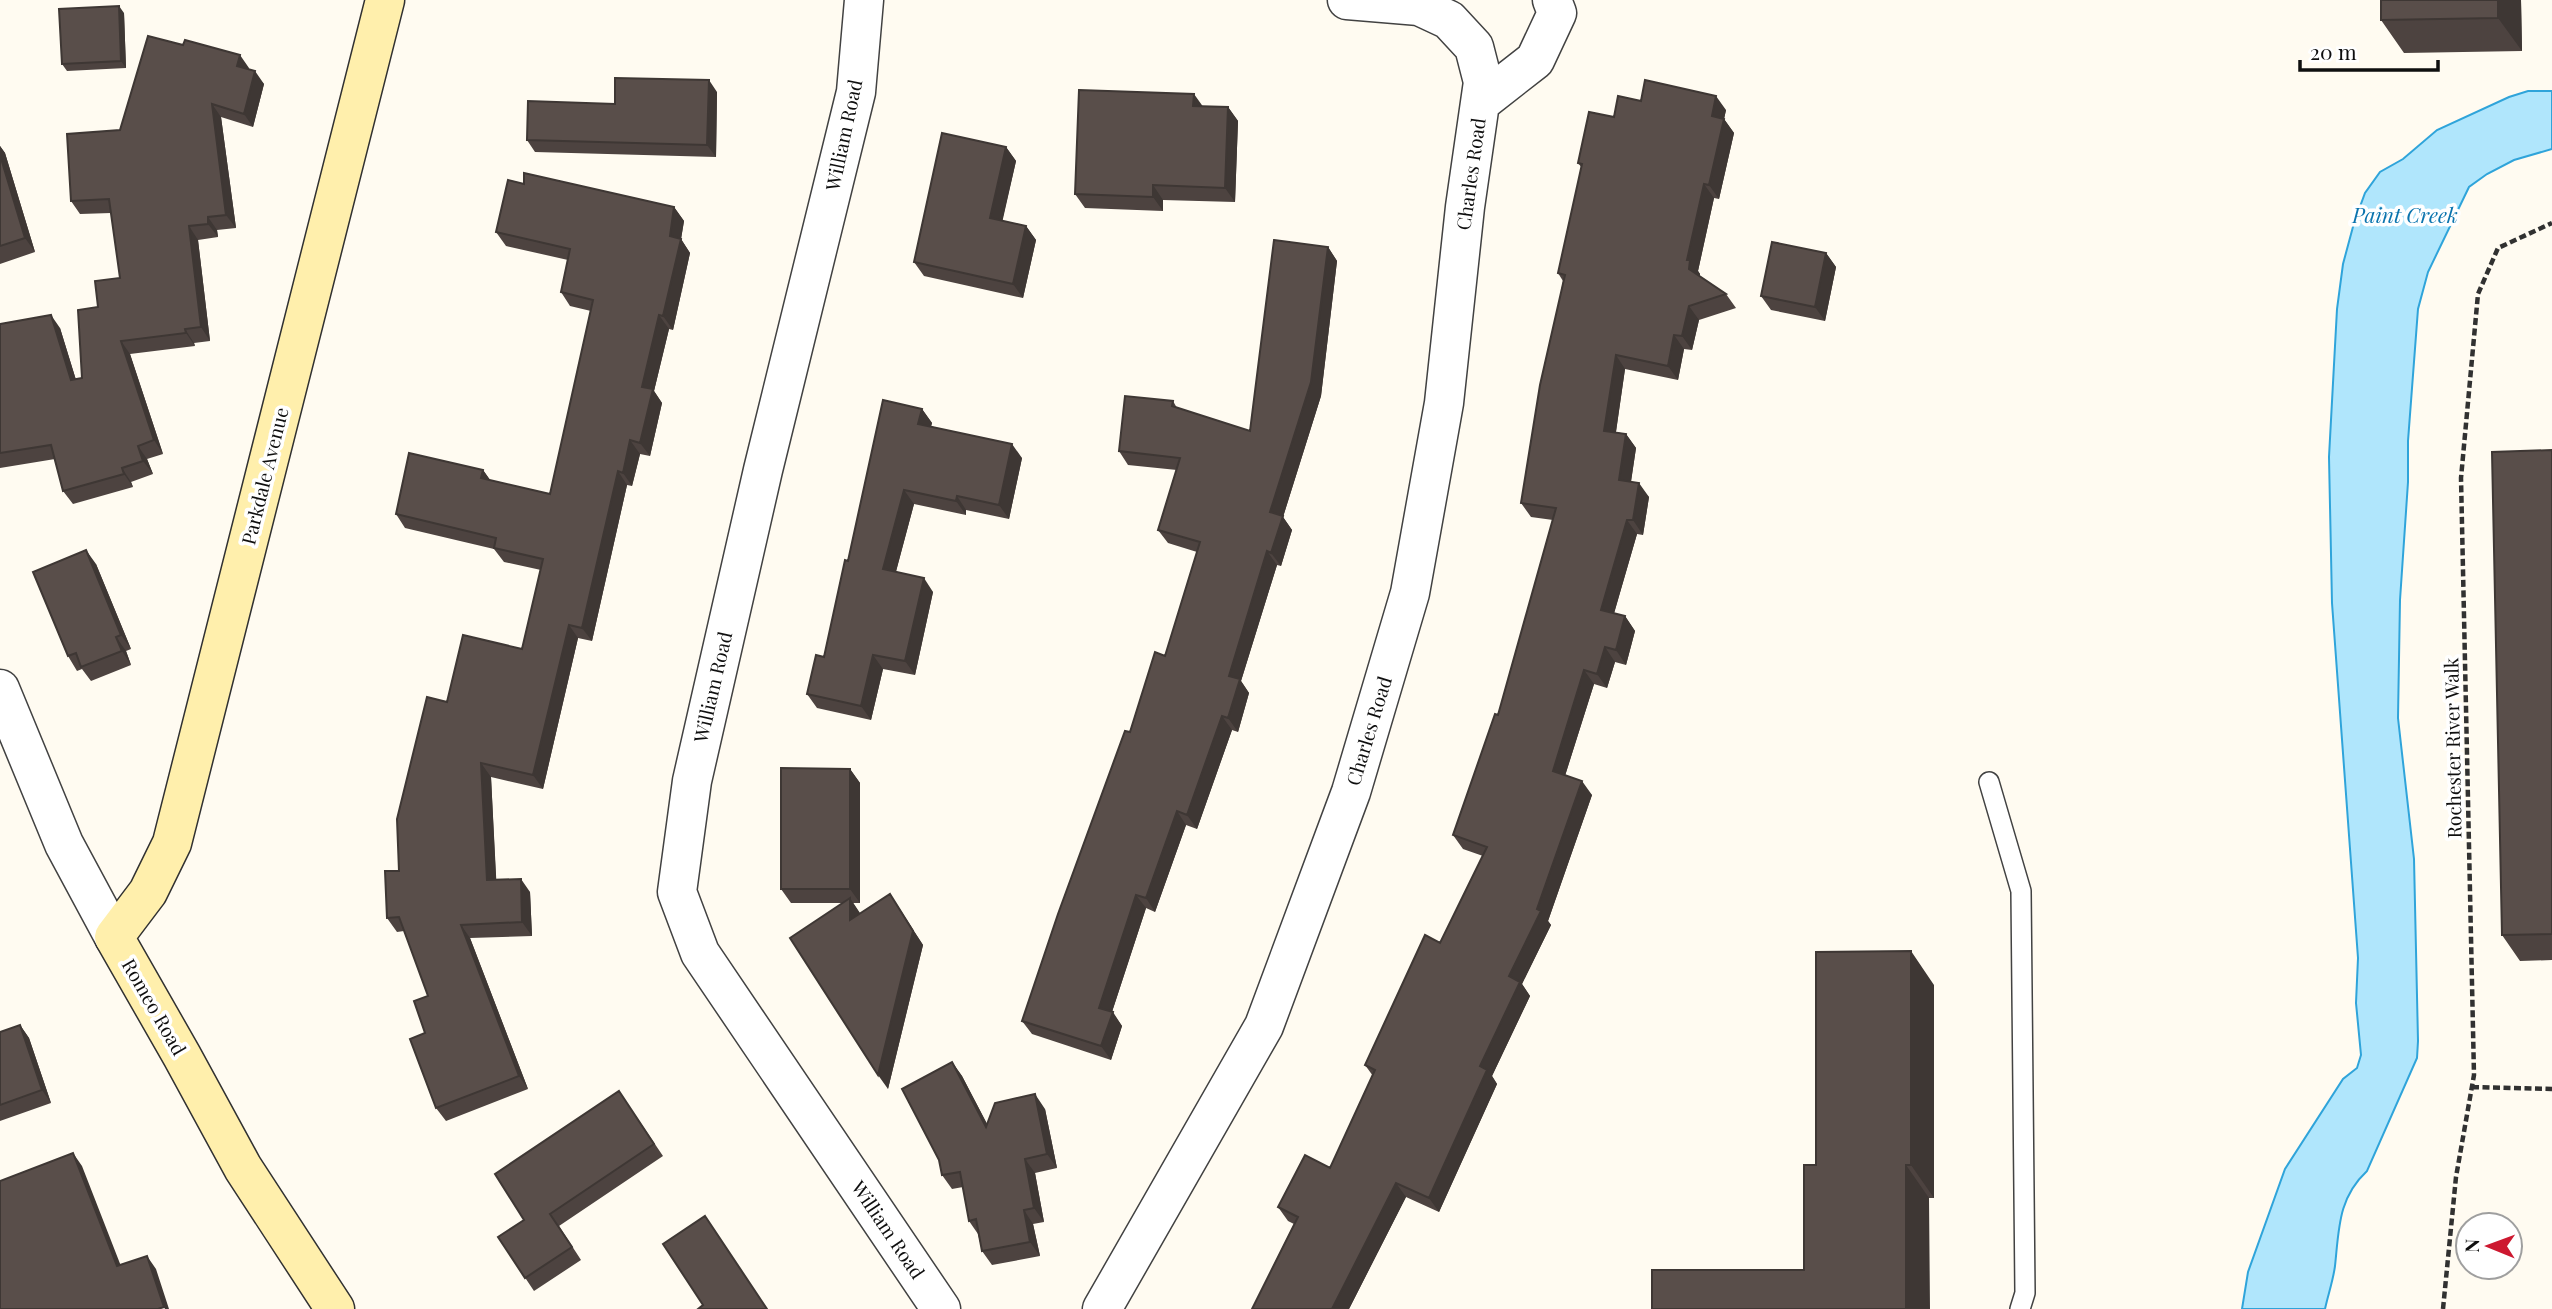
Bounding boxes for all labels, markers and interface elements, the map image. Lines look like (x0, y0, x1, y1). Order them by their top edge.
scale bar (2300, 28, 2438, 72)
text: 20 m (2310, 37, 2357, 65)
street label: William Road (818, 77, 867, 194)
street label: Charles Road (1449, 116, 1491, 232)
water label: Paint Creek (2351, 200, 2458, 228)
street label: Parkdale Avenue (234, 404, 294, 547)
street label: William Road (686, 629, 737, 746)
street label: Rochester River Walk (2437, 657, 2467, 839)
street label: Charles Road (1339, 673, 1397, 789)
street label: Romeo Road (117, 953, 193, 1060)
street label: William Road (846, 1174, 931, 1284)
north arrow (2454, 1211, 2524, 1281)
text: N (2458, 1238, 2484, 1253)

